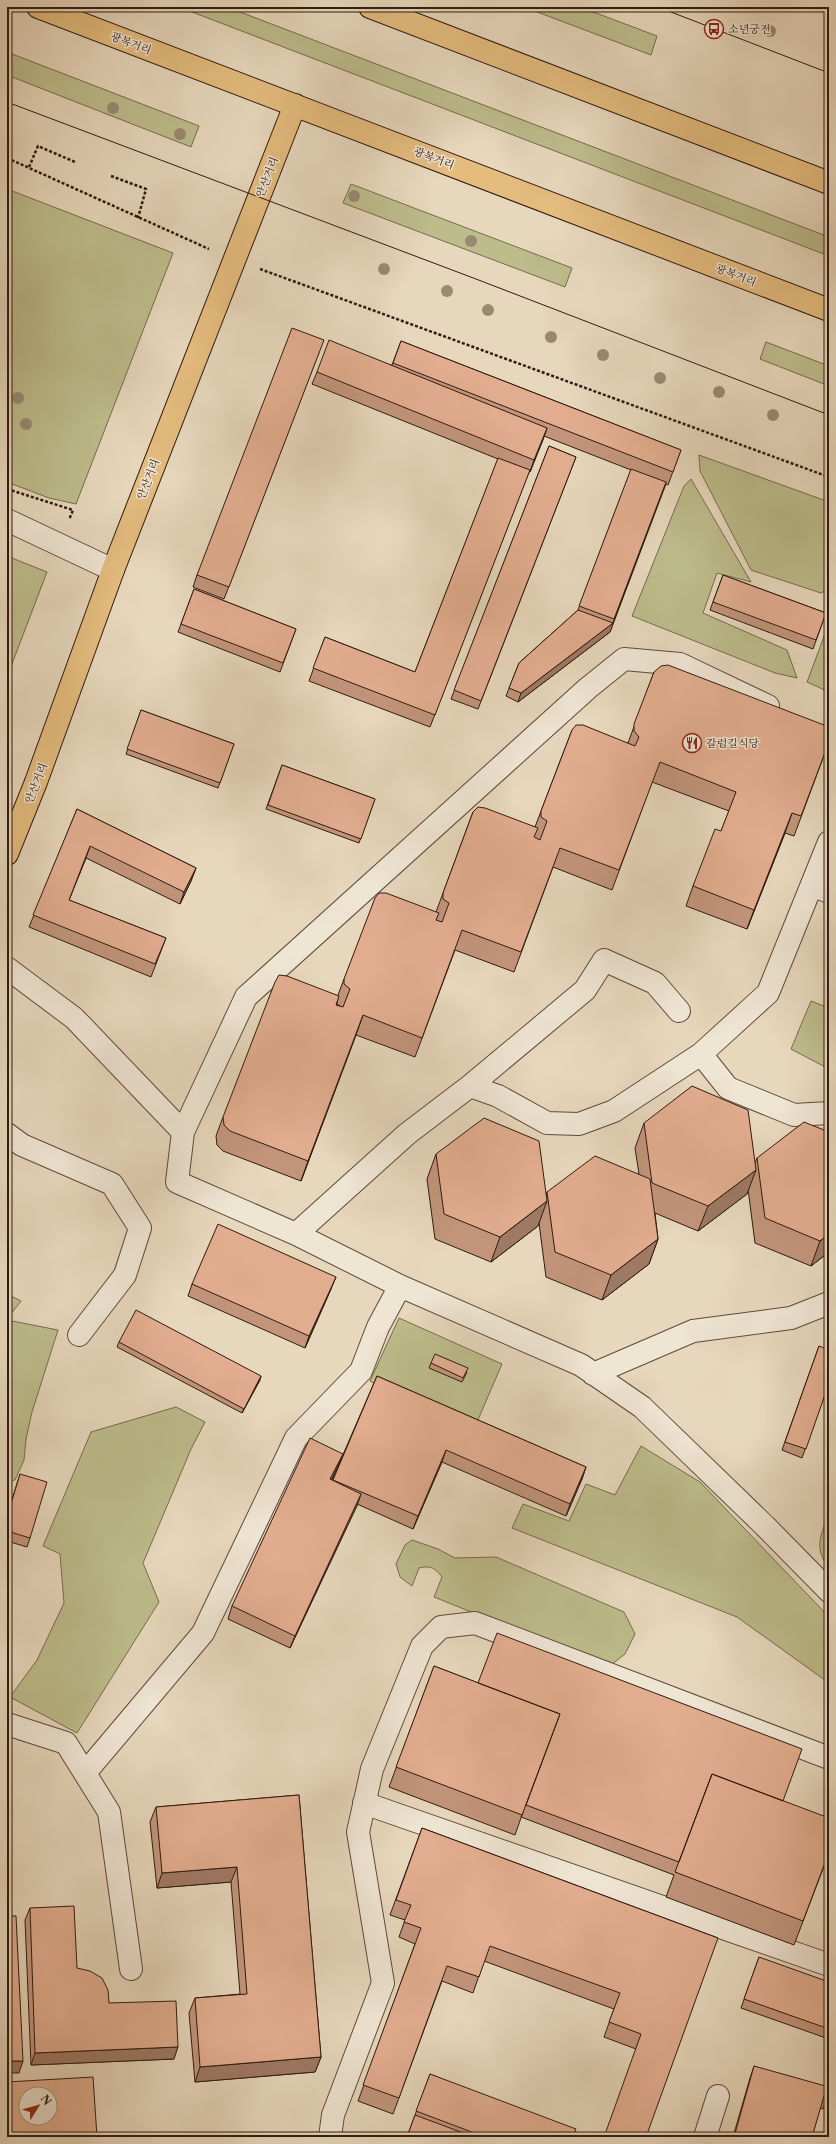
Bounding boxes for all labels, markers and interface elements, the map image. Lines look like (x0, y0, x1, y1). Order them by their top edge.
bus stop icon: 소년궁전 (703, 18, 725, 40)
place label: 소년궁전 (728, 22, 771, 36)
street label: 광복거리 (109, 29, 153, 57)
street label: 광복거리 (412, 144, 456, 172)
street label: 안산거리 (253, 155, 281, 199)
street label: 광복거리 (714, 261, 758, 289)
street label: 안산거리 (134, 457, 162, 501)
restaurant icon: 갈럼길식당 (681, 732, 703, 754)
place label: 갈럼길식당 (706, 736, 760, 750)
street label: 안산거리 (22, 761, 50, 805)
north arrow (18, 2086, 58, 2126)
text: N (38, 2092, 55, 2108)

